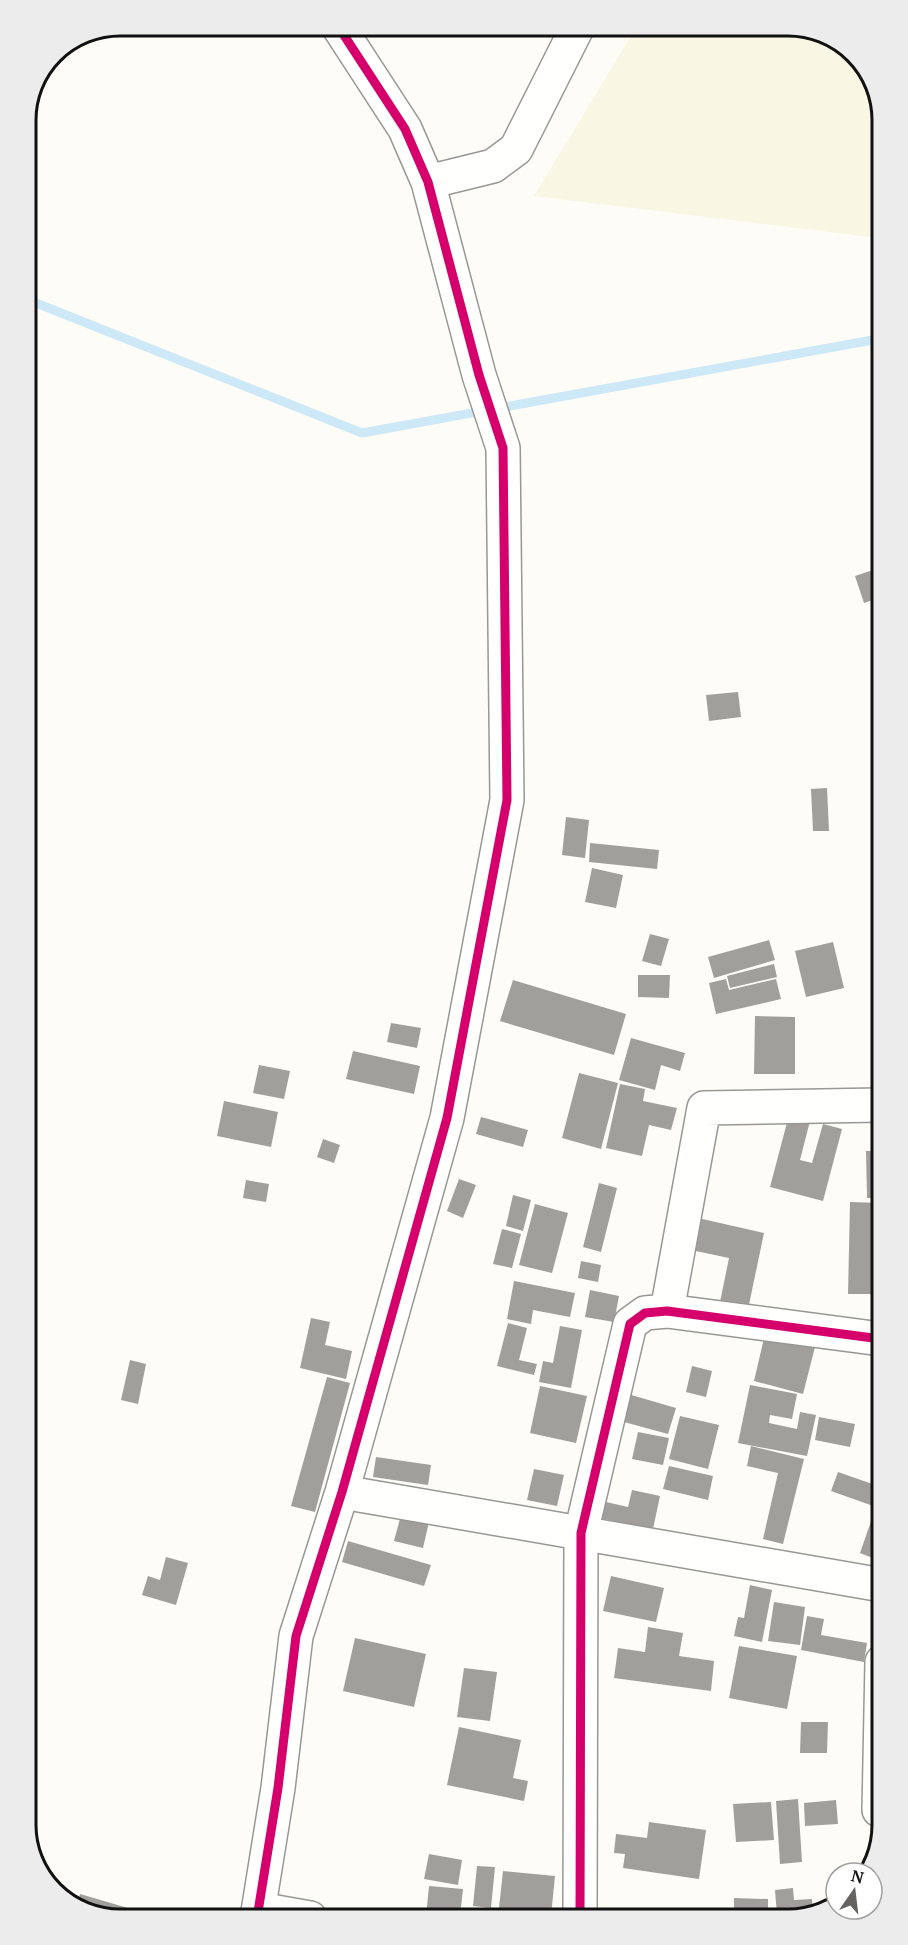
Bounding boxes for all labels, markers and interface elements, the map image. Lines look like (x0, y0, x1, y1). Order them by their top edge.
north arrow (824, 1861, 884, 1921)
text: N (849, 1864, 866, 1889)

